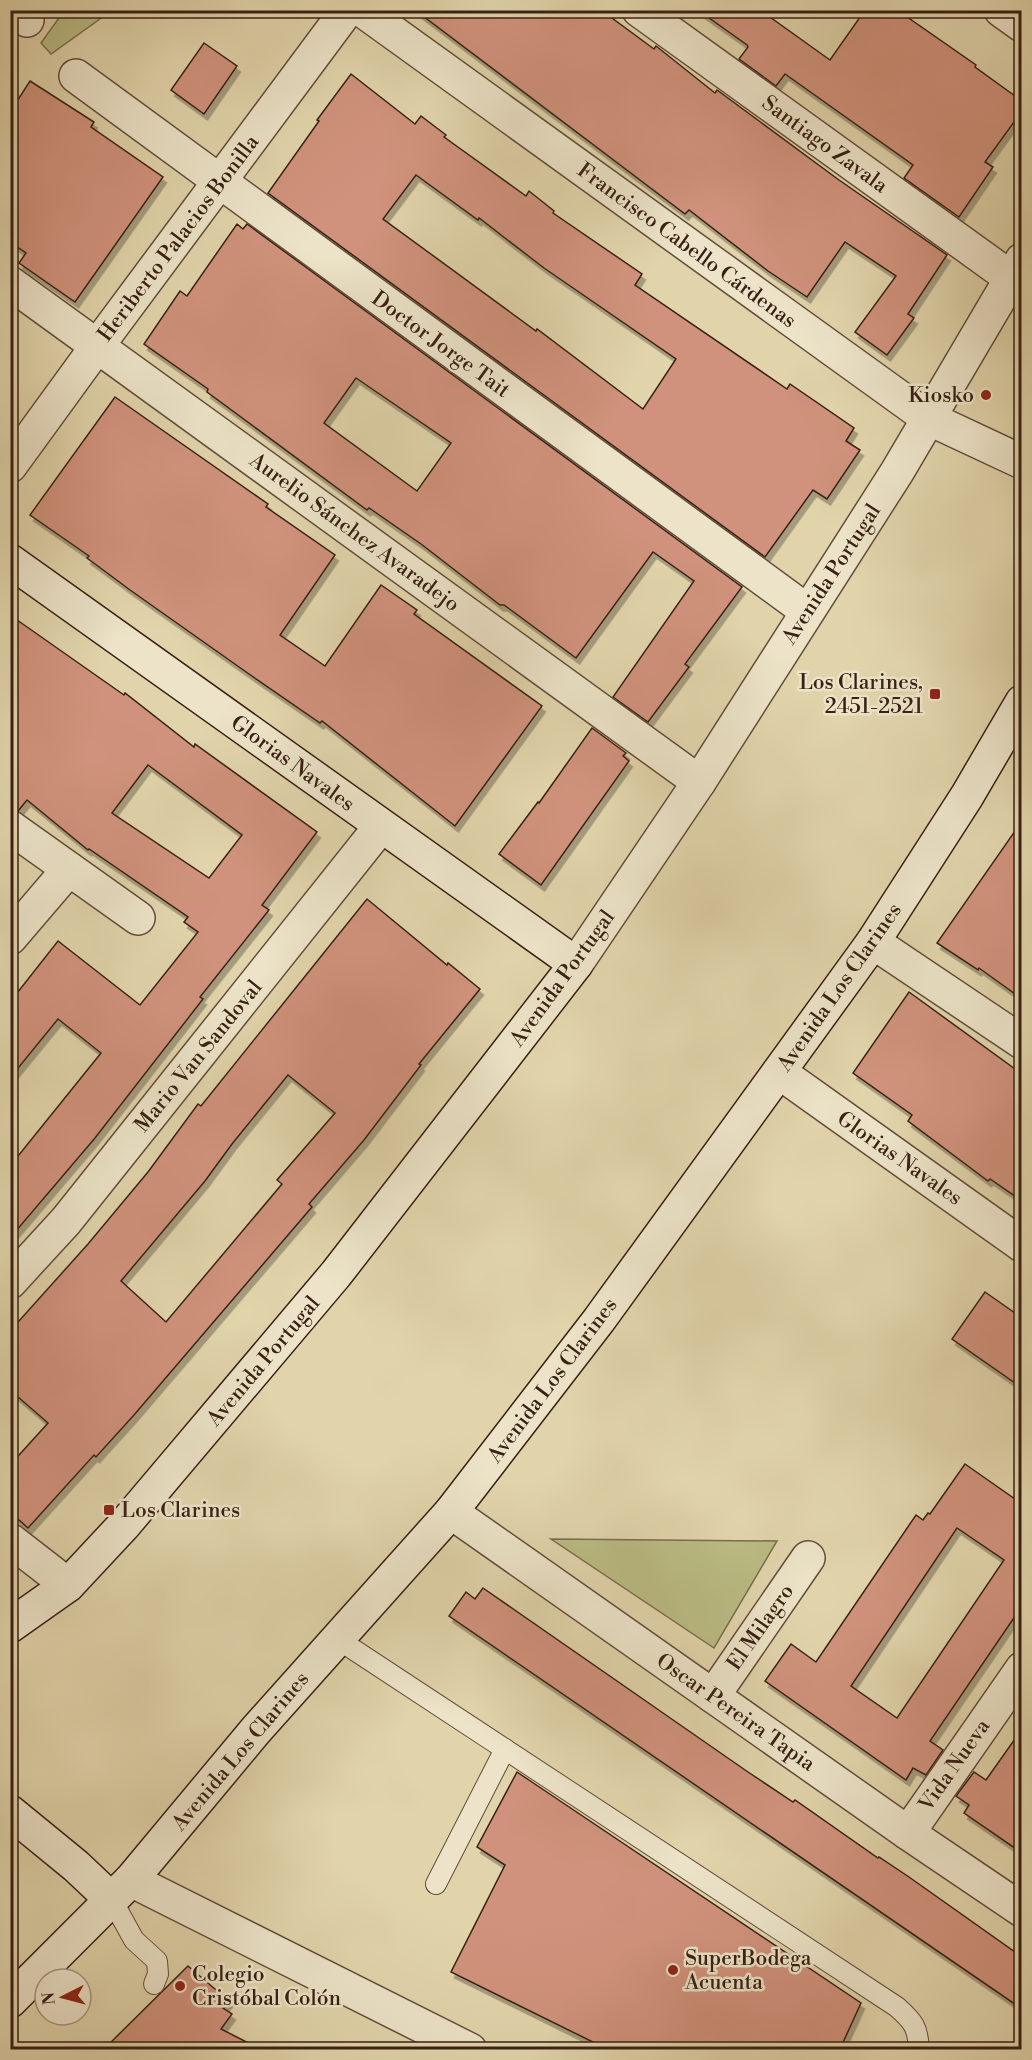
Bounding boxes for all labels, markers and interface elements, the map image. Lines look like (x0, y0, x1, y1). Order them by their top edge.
street label: Santiago Zavala (756, 90, 893, 199)
street label: Heriberto Palacios Bonilla (93, 130, 265, 347)
street label: Francisco Cabello Cárdenas (572, 158, 801, 334)
street label: Doctor Jorge Tait (366, 286, 515, 404)
place label: Kiosko (908, 383, 974, 409)
marker: Kiosko (979, 388, 993, 402)
street label: Aurelio Sánchez Avaradejo (243, 447, 465, 618)
street label: Avenida Portugal (776, 500, 887, 650)
place label: Los Clarines, 2451-2521 (799, 670, 923, 720)
marker: Los Clarines, 2451-2521 (928, 687, 942, 701)
street label: Glorias Navales (225, 710, 359, 817)
street label: Avenida Los Clarines (771, 898, 908, 1078)
street label: Avenida Portugal (504, 905, 621, 1053)
street label: Mario Van Sandoval (129, 975, 268, 1138)
street label: Glorias Navales (832, 1106, 967, 1212)
street label: Avenida Portugal (201, 1291, 326, 1433)
street label: Avenida Los Clarines (482, 1293, 623, 1469)
place label: Los Clarines (121, 1498, 240, 1524)
marker: Los Clarines (102, 1503, 116, 1517)
street label: El Milagro (722, 1579, 800, 1676)
street label: Oscar Pereira Tapia (651, 1648, 820, 1778)
street label: Avenida Los Clarines (166, 1667, 315, 1837)
street label: Vida Nueva (913, 1714, 996, 1817)
place label: SuperBodega Acuenta (684, 1946, 812, 1996)
place label: Colegio Cristóbal Colón (192, 1962, 342, 2012)
marker: SuperBodega Acuenta (666, 1963, 680, 1977)
north arrow (33, 1967, 93, 2027)
marker: Colegio Cristóbal Colón (173, 1979, 187, 1993)
text: N (38, 1991, 60, 2006)

